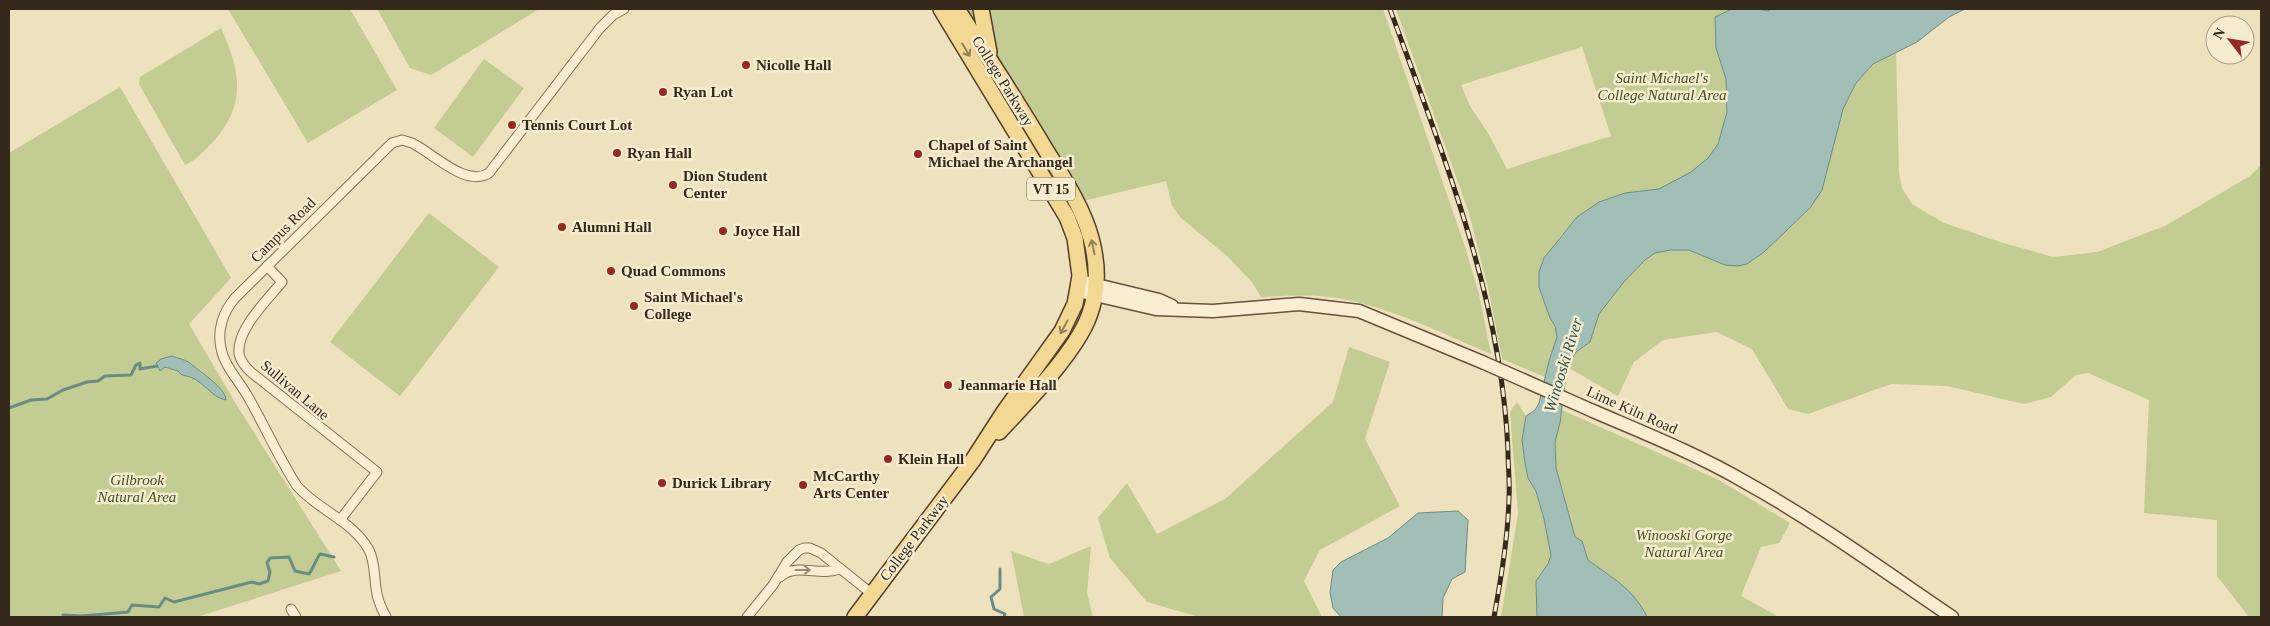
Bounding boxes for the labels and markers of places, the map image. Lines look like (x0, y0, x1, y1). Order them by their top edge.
place label: Nicolle Hall (756, 57, 831, 73)
marker: Nicolle Hall (740, 59, 752, 71)
place label: Ryan Lot (673, 84, 733, 100)
marker: Ryan Lot (657, 86, 669, 98)
place label: Tennis Court Lot (522, 117, 632, 133)
marker: Tennis Court Lot (506, 119, 518, 131)
place label: Chapel of Saint Michael the Archangel (928, 137, 1073, 170)
place label: Ryan Hall (627, 145, 692, 161)
marker: Ryan Hall (611, 147, 623, 159)
marker: Chapel of Saint Michael the Archangel (912, 148, 924, 160)
place label: Dion Student Center (683, 168, 768, 201)
marker: Dion Student Center (667, 179, 679, 191)
place label: Alumni Hall (572, 219, 652, 235)
marker: Alumni Hall (556, 221, 568, 233)
place label: Joyce Hall (733, 223, 800, 239)
marker: Joyce Hall (717, 225, 729, 237)
place label: Quad Commons (621, 263, 726, 279)
marker: Quad Commons (605, 265, 617, 277)
place label: Saint Michael's College (644, 289, 743, 322)
marker: Saint Michael's College (628, 300, 640, 312)
place label: Jeanmarie Hall (958, 377, 1057, 393)
marker: Jeanmarie Hall (942, 379, 954, 391)
place label: Klein Hall (898, 451, 964, 467)
marker: Klein Hall (882, 453, 894, 465)
place label: McCarthy Arts Center (813, 468, 890, 501)
place label: Durick Library (672, 475, 772, 491)
marker: Durick Library (656, 477, 668, 489)
marker: McCarthy Arts Center (797, 479, 809, 491)

